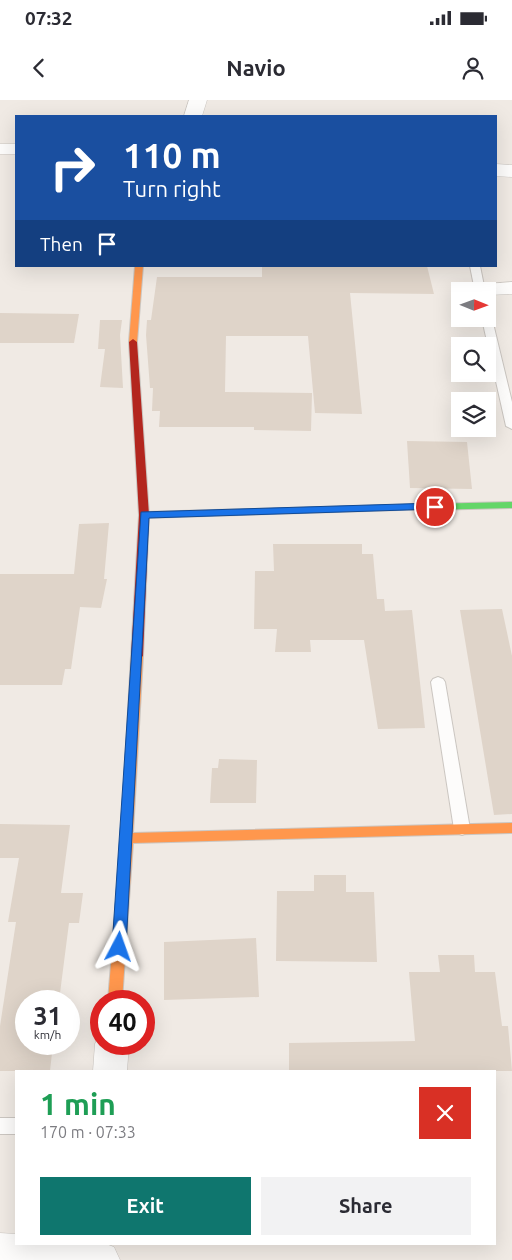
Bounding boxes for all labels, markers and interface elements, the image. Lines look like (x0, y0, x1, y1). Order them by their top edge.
text: 07:32 (25, 7, 73, 29)
icon: back (25, 54, 53, 82)
icon: person (459, 54, 487, 82)
text: Navio (226, 55, 286, 80)
icon: right (40, 135, 105, 200)
text: 110 m (123, 135, 221, 175)
text: Turn right (123, 176, 221, 201)
icon: arrive (93, 230, 121, 258)
text: Then (40, 233, 83, 255)
north arrow (451, 282, 496, 328)
map controls (451, 282, 496, 437)
button: search (451, 337, 496, 382)
button: layers (451, 392, 496, 437)
pin (414, 486, 456, 528)
icon: arrive (421, 493, 449, 521)
position arrow (92, 920, 144, 972)
speed limit sign: 40 (90, 990, 155, 1055)
text: 31 (33, 1002, 62, 1030)
text: km/h (34, 1028, 61, 1041)
text: 1 min (40, 1087, 116, 1121)
button: close (419, 1087, 471, 1139)
text: 170 m · 07:33 (40, 1123, 136, 1141)
button: Exit (40, 1177, 251, 1235)
button: Share (261, 1177, 471, 1235)

